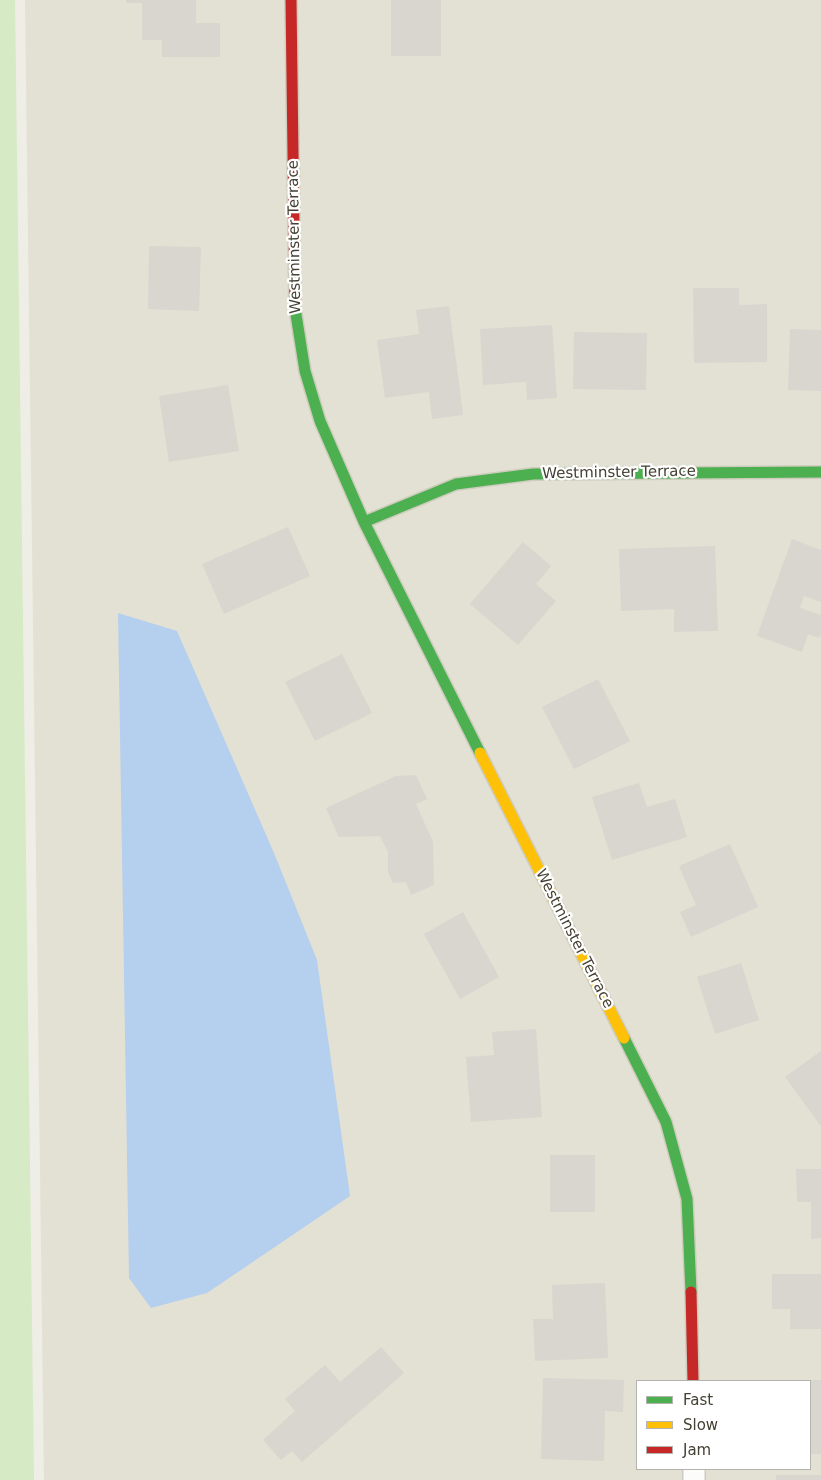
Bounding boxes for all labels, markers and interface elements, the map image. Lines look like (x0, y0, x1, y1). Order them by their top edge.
street label: Westminster Terrace (285, 160, 305, 314)
street label: Westminster Terrace (542, 463, 696, 483)
street label: Westminster Terrace (531, 866, 617, 1012)
legend (636, 1380, 811, 1470)
text: Fast (683, 1391, 713, 1409)
text: Slow (683, 1416, 718, 1434)
text: Jam (683, 1441, 711, 1459)

